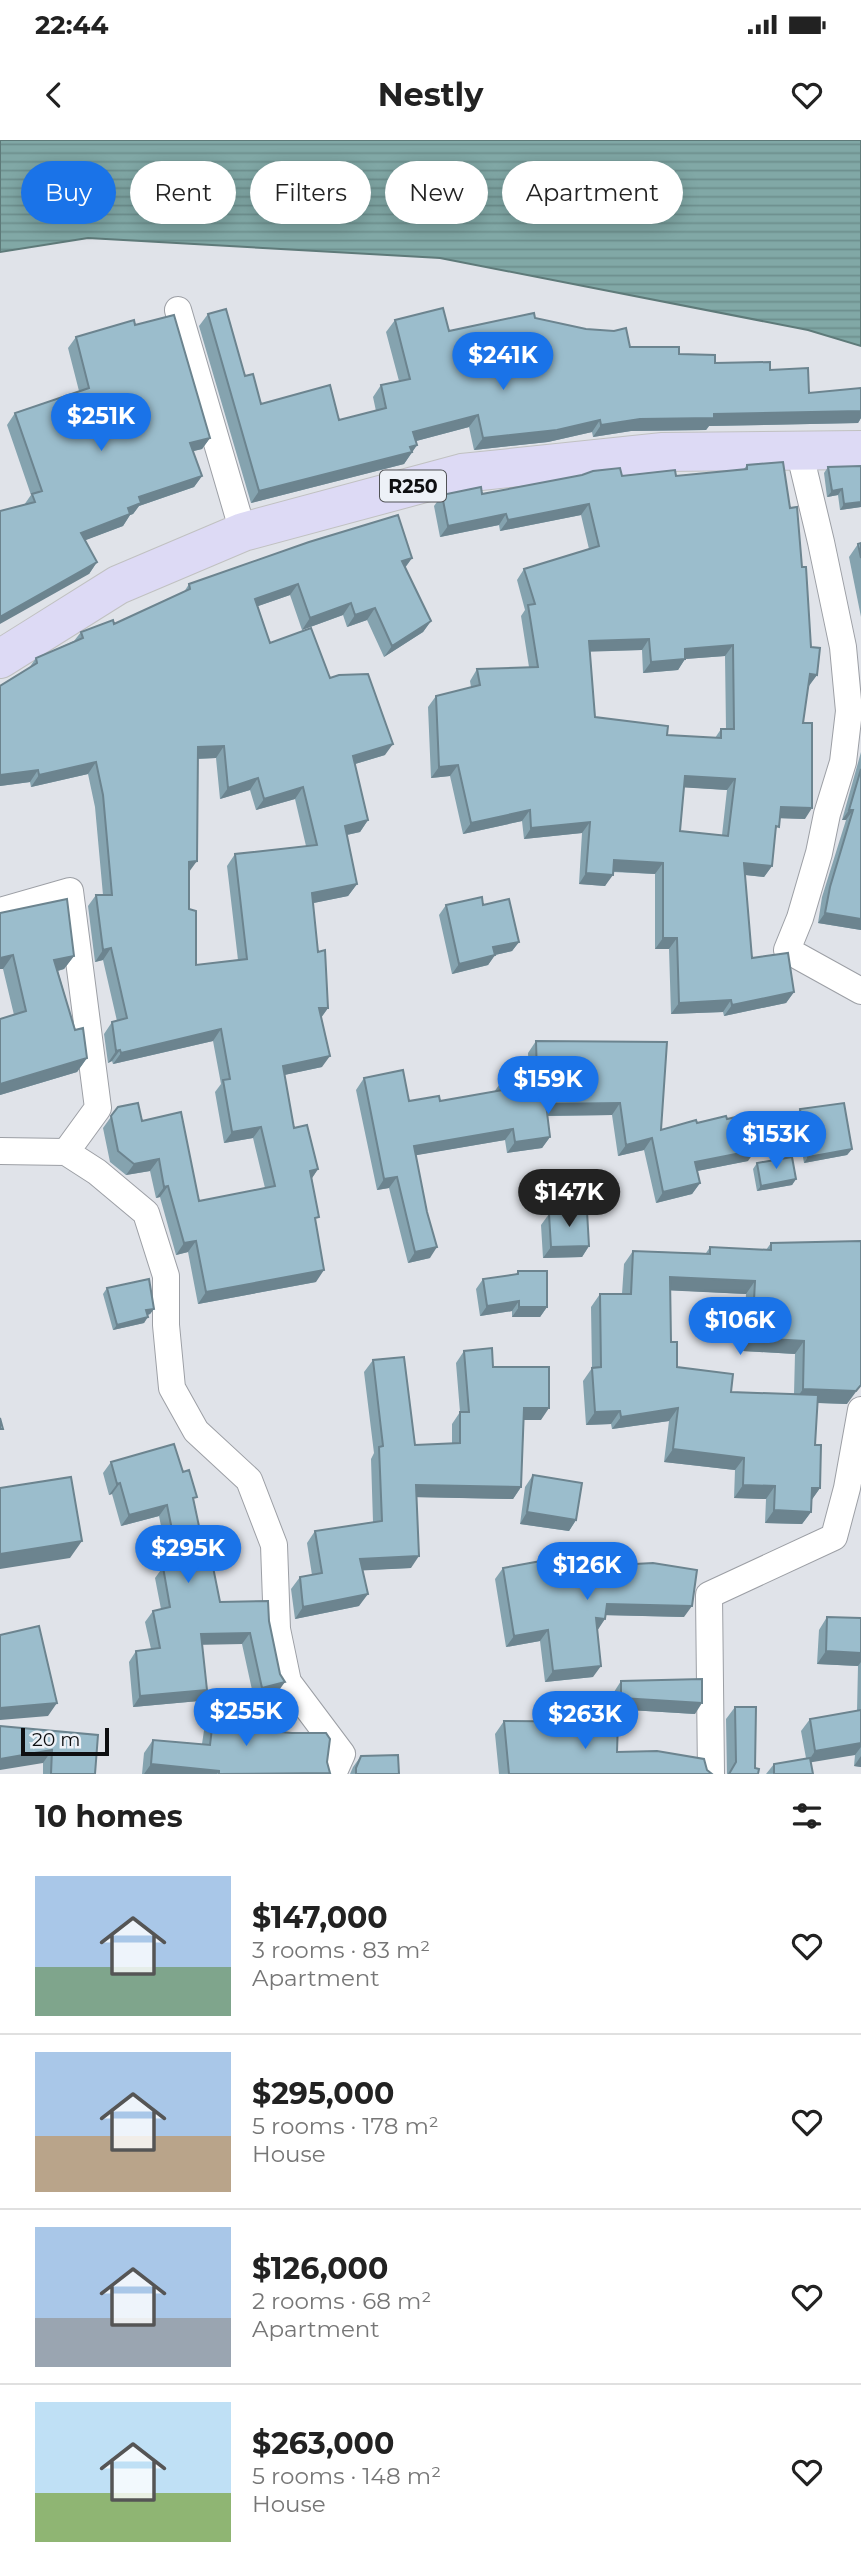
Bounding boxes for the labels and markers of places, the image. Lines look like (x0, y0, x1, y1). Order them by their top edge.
pin: $241K (454, 332, 552, 392)
pin: $251K (52, 394, 150, 453)
pin: $159K (499, 1056, 597, 1116)
pin: $153K (727, 1112, 825, 1171)
pin: $147K (520, 1170, 618, 1229)
pin: $106K (691, 1298, 789, 1357)
pin: $295K (139, 1526, 237, 1585)
pin: $126K (538, 1542, 636, 1602)
pin: $255K (197, 1688, 295, 1748)
pin: $263K (536, 1692, 634, 1751)

